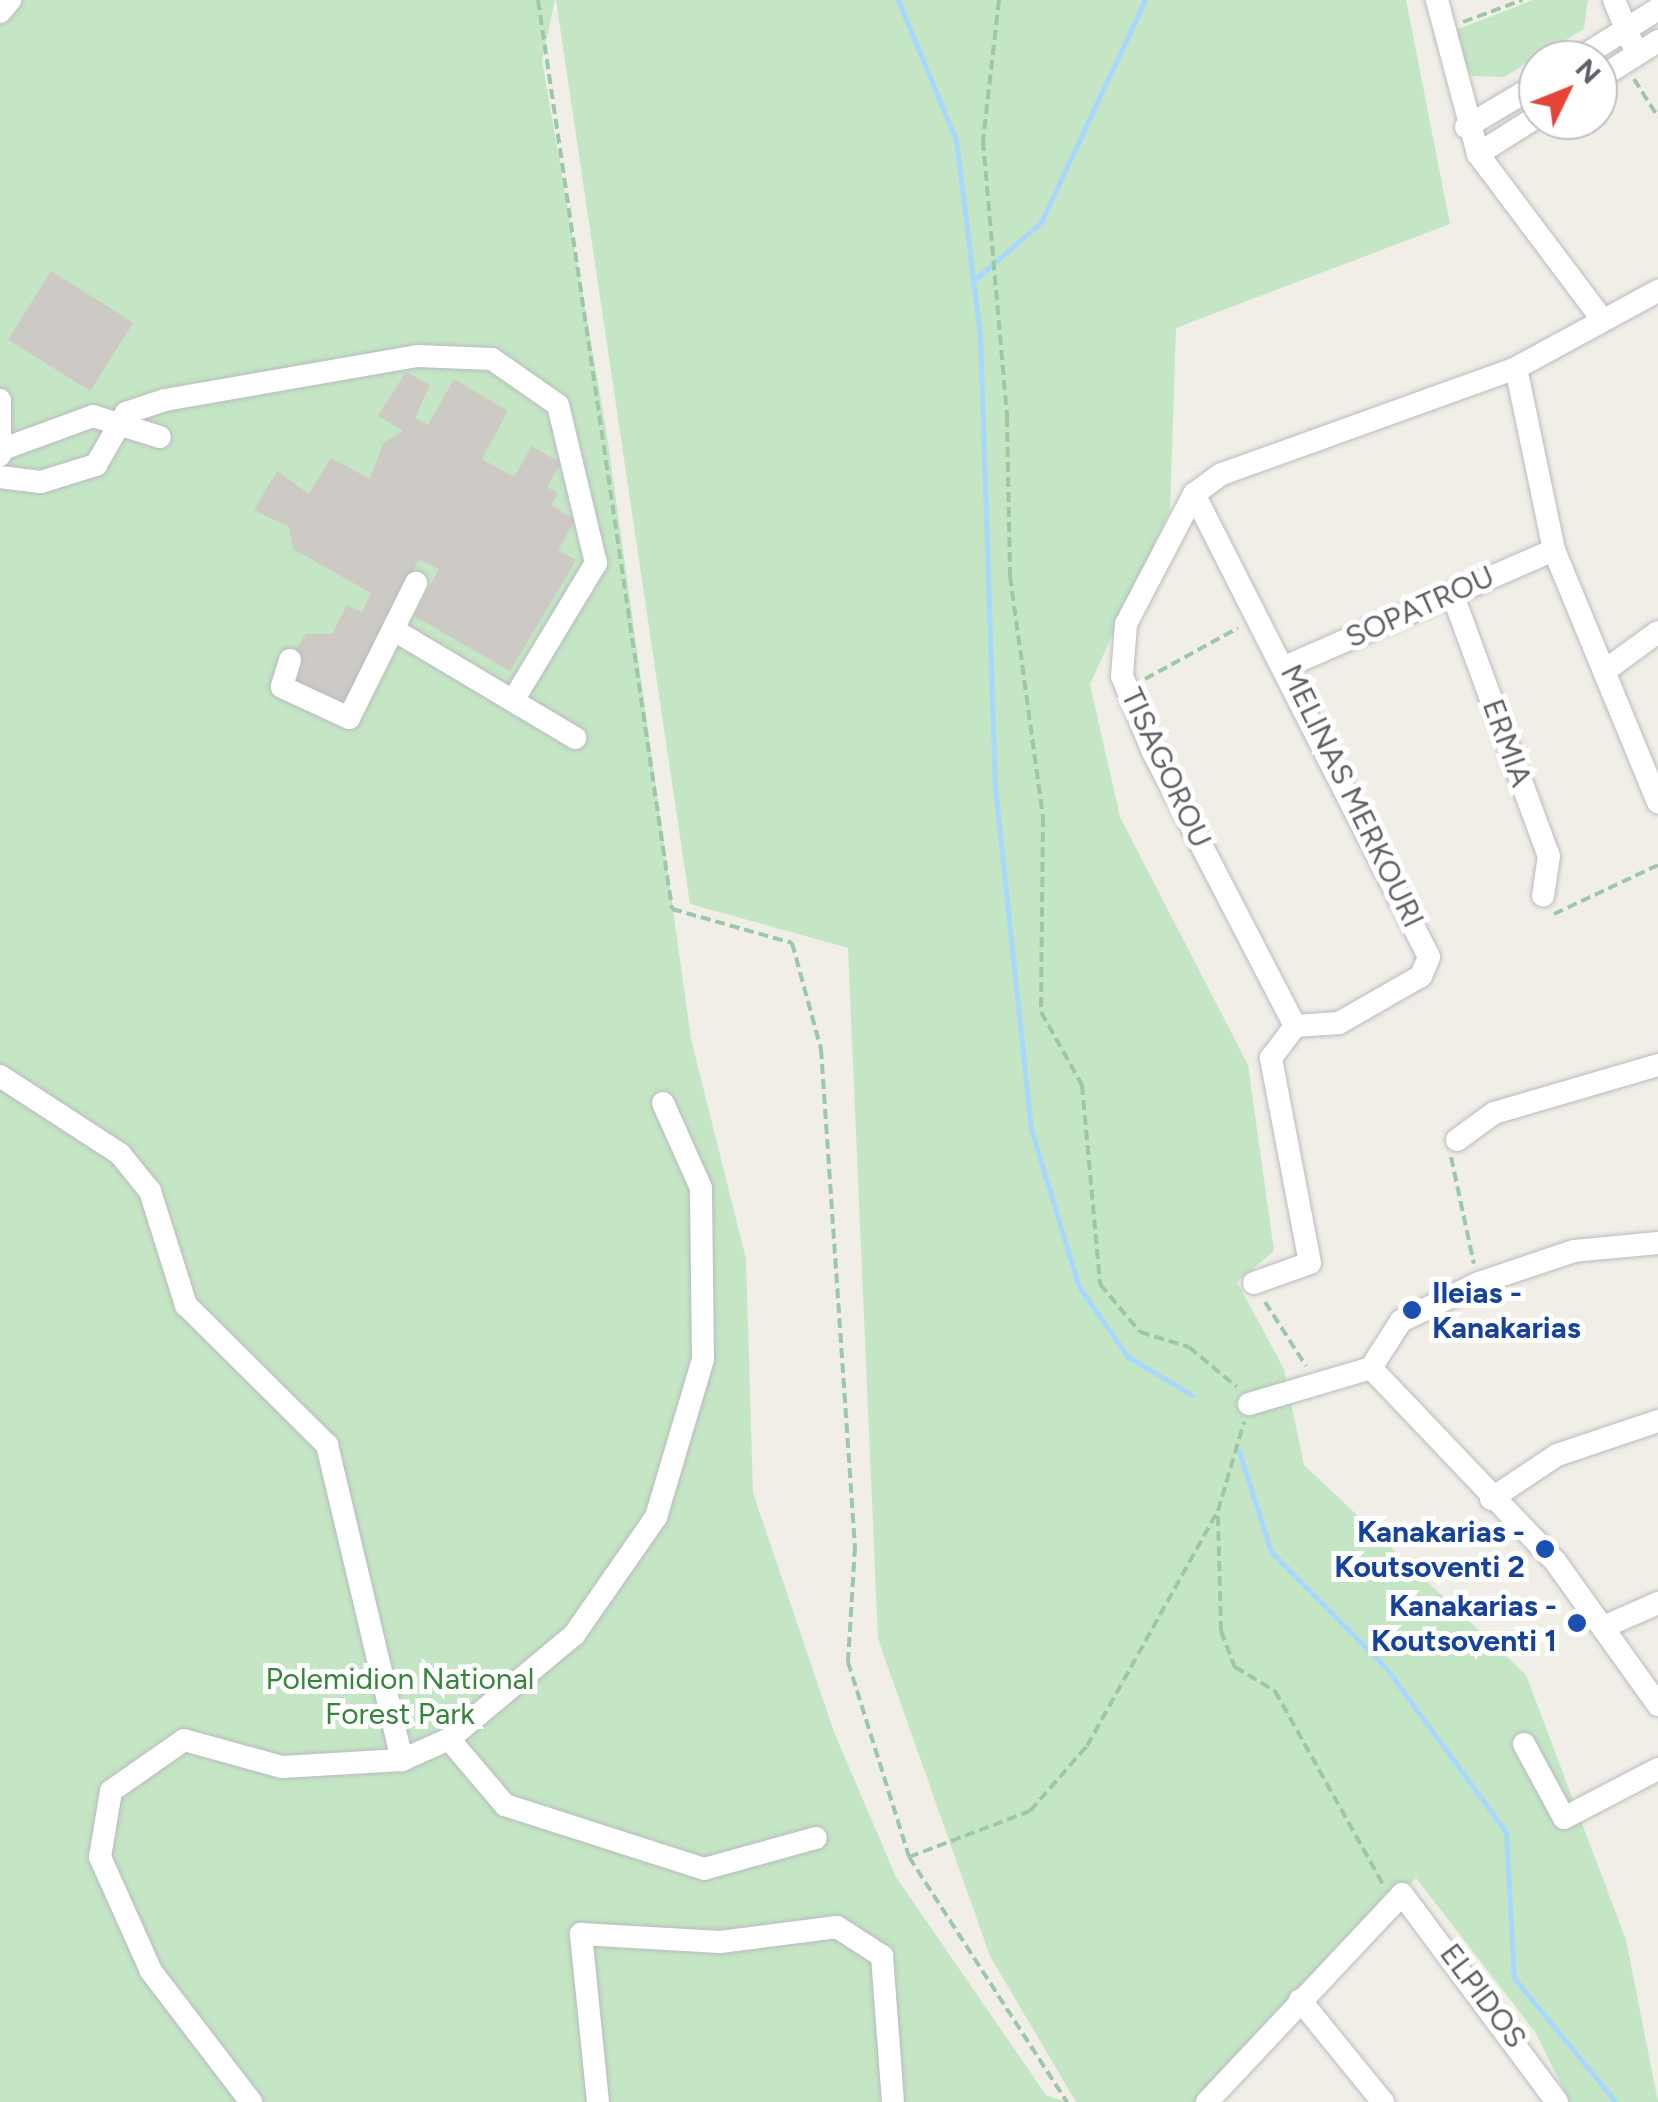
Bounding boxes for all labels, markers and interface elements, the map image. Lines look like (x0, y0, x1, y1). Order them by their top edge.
north arrow (1518, 40, 1618, 140)
text: N (1569, 51, 1608, 90)
street label: SOPATROU (1340, 558, 1500, 656)
street label: MELINAS MERKOURI (1273, 659, 1431, 933)
street label: TISAGOROU (1113, 682, 1219, 854)
street label: ERMIA (1475, 694, 1539, 792)
place label: Ileias - Kanakarias (1432, 1275, 1581, 1346)
marker: Ileias - Kanakarias (1401, 1299, 1423, 1321)
place label: Kanakarias - Koutsoventi 2 (1334, 1514, 1525, 1584)
marker: Kanakarias - Koutsoventi 2 (1534, 1538, 1556, 1560)
place label: Kanakarias - Koutsoventi 1 (1371, 1588, 1557, 1658)
marker: Kanakarias - Koutsoventi 1 (1566, 1612, 1588, 1634)
park label: Polemidion National Forest Park (266, 1661, 534, 1732)
street label: ELPIDOS (1432, 1937, 1534, 2055)

